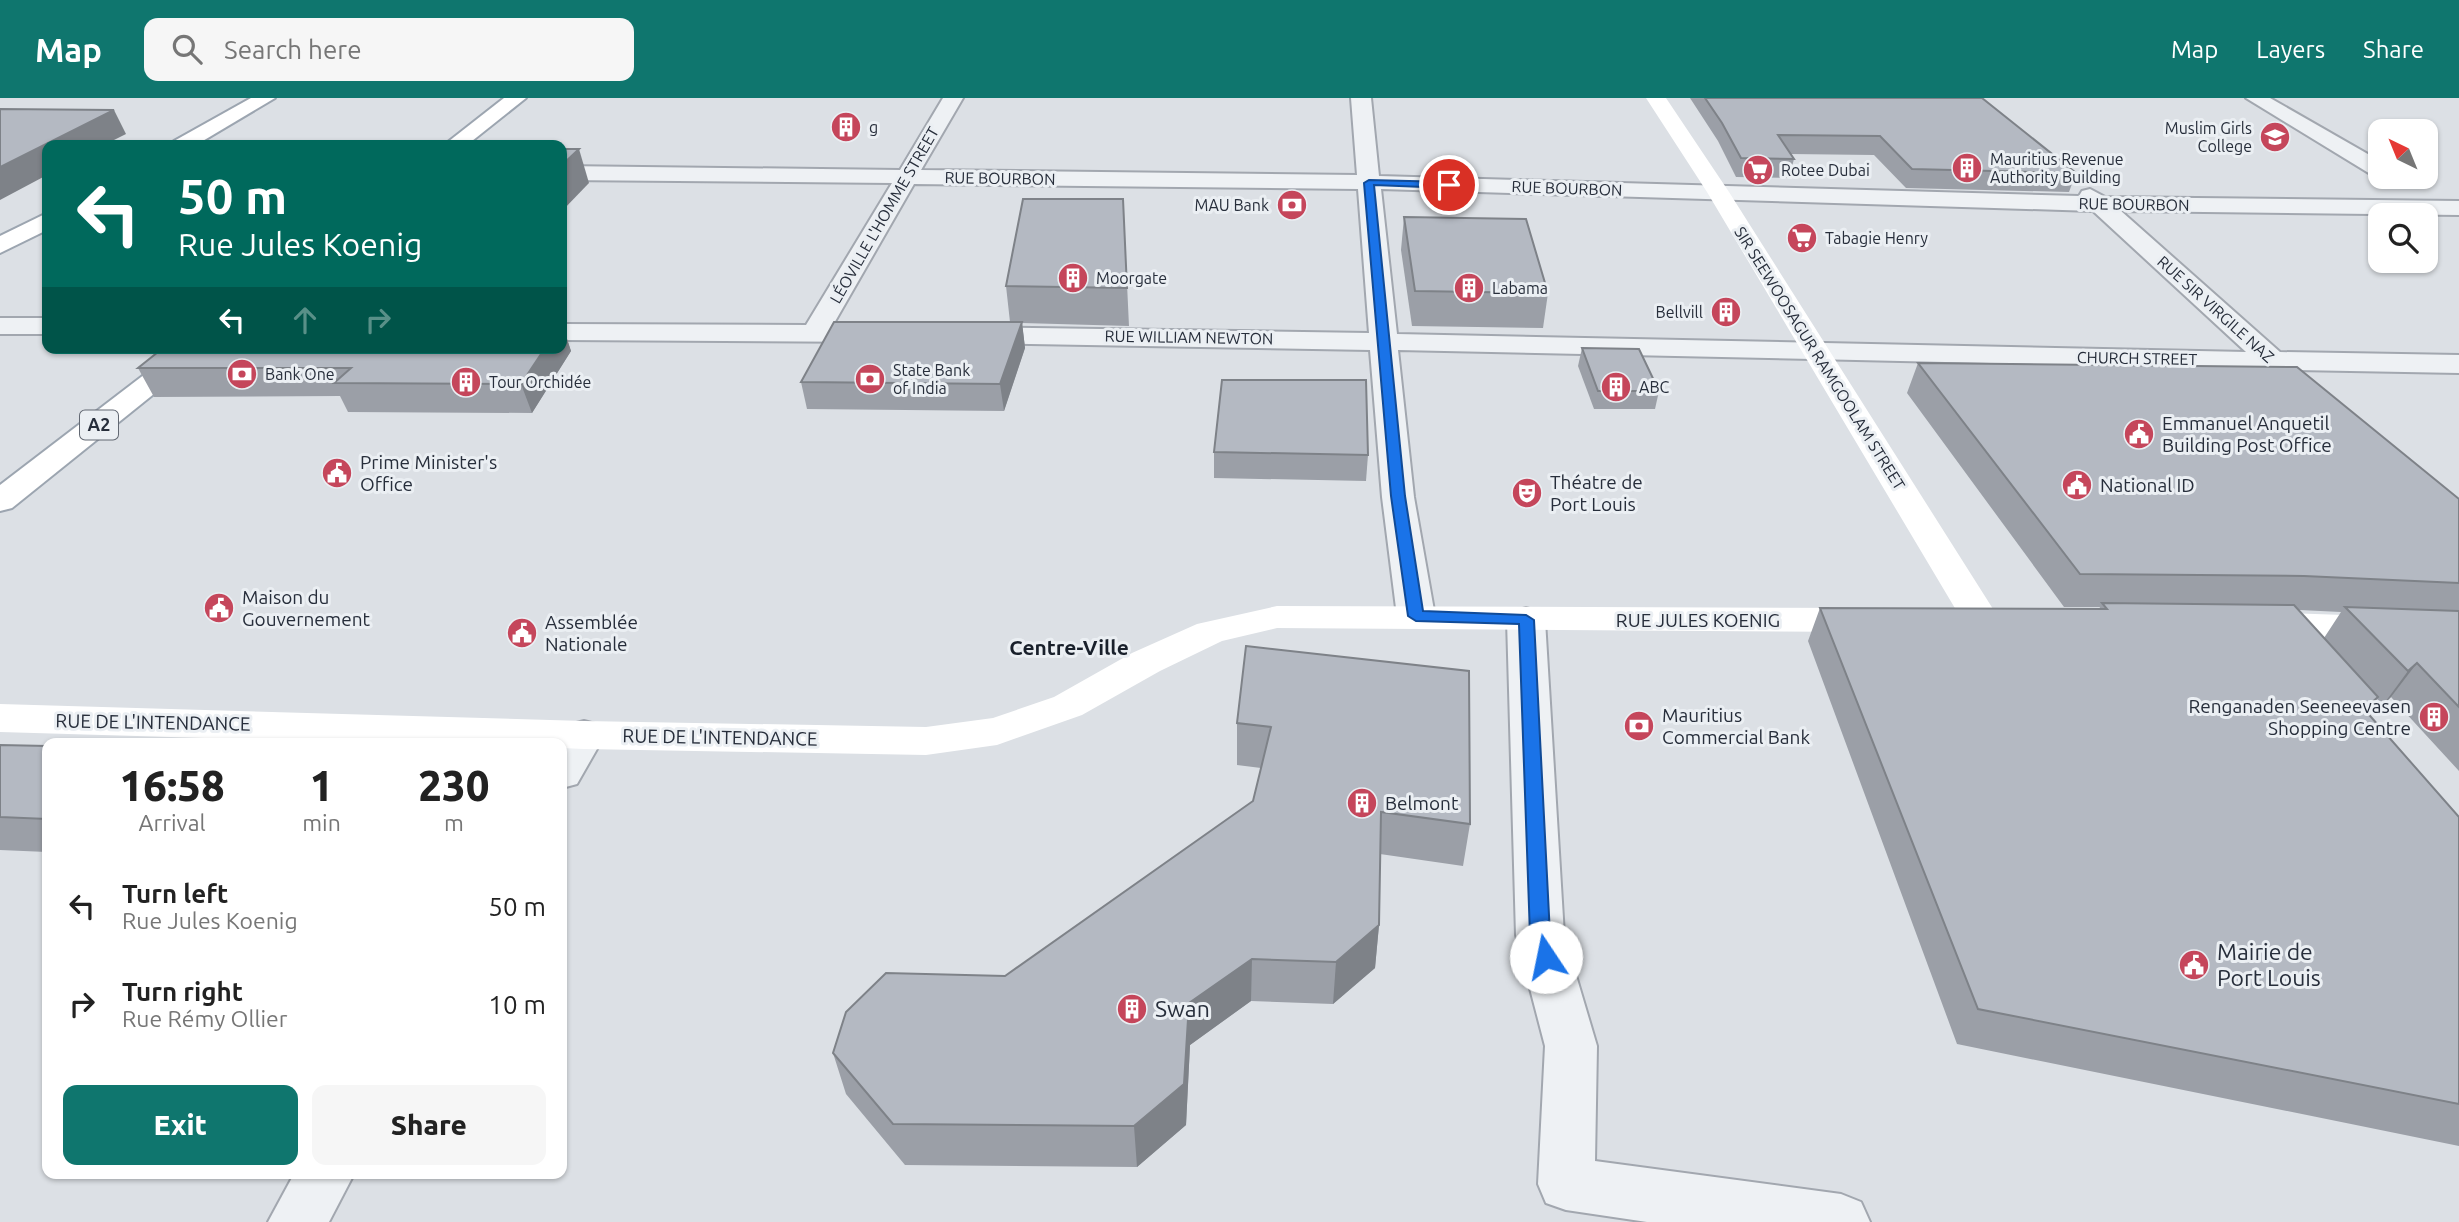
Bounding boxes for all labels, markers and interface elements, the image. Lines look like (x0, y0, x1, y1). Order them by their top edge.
search box (144, 18, 634, 81)
icon: search (168, 30, 206, 68)
text: Map (35, 31, 102, 68)
text: Search here (224, 35, 362, 64)
text: Map (2171, 36, 2218, 63)
text: Layers (2256, 36, 2325, 63)
text: Share (2363, 36, 2424, 63)
building icon: g (829, 110, 863, 144)
place label: g (869, 118, 878, 136)
place label: Muslim Girls College (2165, 119, 2252, 155)
north arrow (2368, 119, 2438, 189)
map controls (2368, 119, 2438, 273)
school or university icon: Muslim Girls College (2258, 120, 2292, 154)
street label: LÉOVILLE L'HOMME STREET (824, 123, 942, 306)
place label: Mauritius Revenue Authority Building (1990, 150, 2124, 186)
building icon: Mauritius Revenue Authority Building (1950, 151, 1984, 185)
supermarket icon: Rotee Dubai (1741, 153, 1775, 187)
pin (1419, 155, 1479, 215)
place label: Rotee Dubai (1781, 161, 1870, 179)
icon: arrive (1430, 166, 1468, 204)
icon: left (63, 168, 154, 259)
text: 50 m (178, 168, 287, 223)
street label: RUE BOURBON (944, 168, 1056, 188)
street label: RUE BOURBON (1511, 177, 1623, 199)
bank icon: MAU Bank (1275, 188, 1309, 222)
street label: RUE BOURBON (2078, 194, 2190, 214)
place label: MAU Bank (1195, 196, 1269, 214)
button: search (2368, 203, 2438, 273)
supermarket icon: Tabagie Henry (1785, 221, 1819, 255)
street label: SIR SEEWOOSAGUR RAMGOOLAM STREET (1731, 223, 1909, 493)
text: Rue Jules Koenig (178, 226, 422, 262)
place label: Tabagie Henry (1825, 229, 1928, 247)
street label: RUE SIR VIRGILE NAZ (2154, 252, 2278, 366)
building icon: Moorgate (1056, 261, 1090, 295)
place label: Moorgate (1096, 269, 1167, 287)
building icon: Labama (1452, 271, 1486, 305)
place label: Labama (1492, 279, 1548, 297)
building icon: Bellvill (1709, 295, 1743, 329)
icon: left (213, 301, 251, 339)
icon: ahead (286, 301, 324, 339)
icon: right (359, 301, 397, 339)
place label: Bellvill (1656, 303, 1703, 321)
street label: RUE WILLIAM NEWTON (1104, 327, 1274, 347)
street label: CHURCH STREET (2077, 348, 2197, 368)
bank icon: Bank One (225, 357, 259, 391)
place label: State Bank of India (893, 361, 970, 397)
bank icon: State Bank of India (853, 362, 887, 396)
place label: Bank One (265, 365, 335, 383)
building icon: Tour Orchidée (449, 365, 483, 399)
building icon: ABC (1599, 370, 1633, 404)
place label: Tour Orchidée (489, 373, 591, 391)
place label: ABC (1639, 378, 1670, 396)
road number: A2 (80, 410, 118, 440)
place label: Emmanuel Anquetil Building Post Office (2162, 412, 2332, 456)
public building icon: Emmanuel Anquetil Building Post Office (2122, 417, 2156, 451)
place label: Prime Minister's Office (360, 451, 497, 495)
public building icon: Prime Minister's Office (320, 456, 354, 490)
public building icon: National ID (2060, 468, 2094, 502)
place label: Théatre de Port Louis (1550, 471, 1643, 515)
place label: National ID (2100, 474, 2195, 496)
theatre icon: Théatre de Port Louis (1510, 476, 1544, 510)
place label: Maison du Gouvernement (242, 586, 371, 630)
public building icon: Maison du Gouvernement (202, 591, 236, 625)
street label: RUE JULES KOENIG (1616, 609, 1780, 631)
place label: Assemblée Nationale (545, 611, 638, 655)
public building icon: Assemblée Nationale (505, 616, 539, 650)
district label: Centre-Ville (1009, 635, 1129, 659)
place label: Renganaden Seeneevasen Shopping Centre (2188, 695, 2411, 739)
building icon: Renganaden Seeneevasen Shopping Centre (2417, 700, 2451, 734)
place label: Mauritius Commercial Bank (1662, 704, 1810, 748)
street label: RUE DE L'INTENDANCE (55, 709, 251, 735)
bank icon: Mauritius Commercial Bank (1622, 709, 1656, 743)
street label: RUE DE L'INTENDANCE (622, 724, 818, 750)
text: 16:58 (120, 762, 225, 809)
text: 1 (310, 762, 333, 809)
text: 230 (418, 762, 489, 809)
building icon: Belmont (1345, 786, 1379, 820)
place label: Belmont (1385, 792, 1459, 814)
text: Arrival (139, 810, 206, 835)
text: min (302, 810, 341, 835)
text: m (444, 810, 464, 835)
text: Turn left (122, 879, 228, 908)
icon: left (63, 887, 101, 925)
text: 50 m (488, 892, 546, 921)
text: Rue Jules Koenig (122, 908, 298, 933)
position arrow (1509, 920, 1583, 994)
place label: Mairie de Port Louis (2217, 939, 2321, 990)
public building icon: Mairie de Port Louis (2177, 948, 2211, 982)
text: Turn right (122, 977, 243, 1006)
icon: right (63, 985, 101, 1023)
text: 10 m (488, 990, 546, 1019)
building icon: Swan (1115, 992, 1149, 1026)
place label: Swan (1155, 996, 1210, 1021)
text: Rue Rémy Ollier (122, 1006, 288, 1031)
button: Exit (63, 1085, 298, 1165)
button: Share (312, 1085, 546, 1165)

